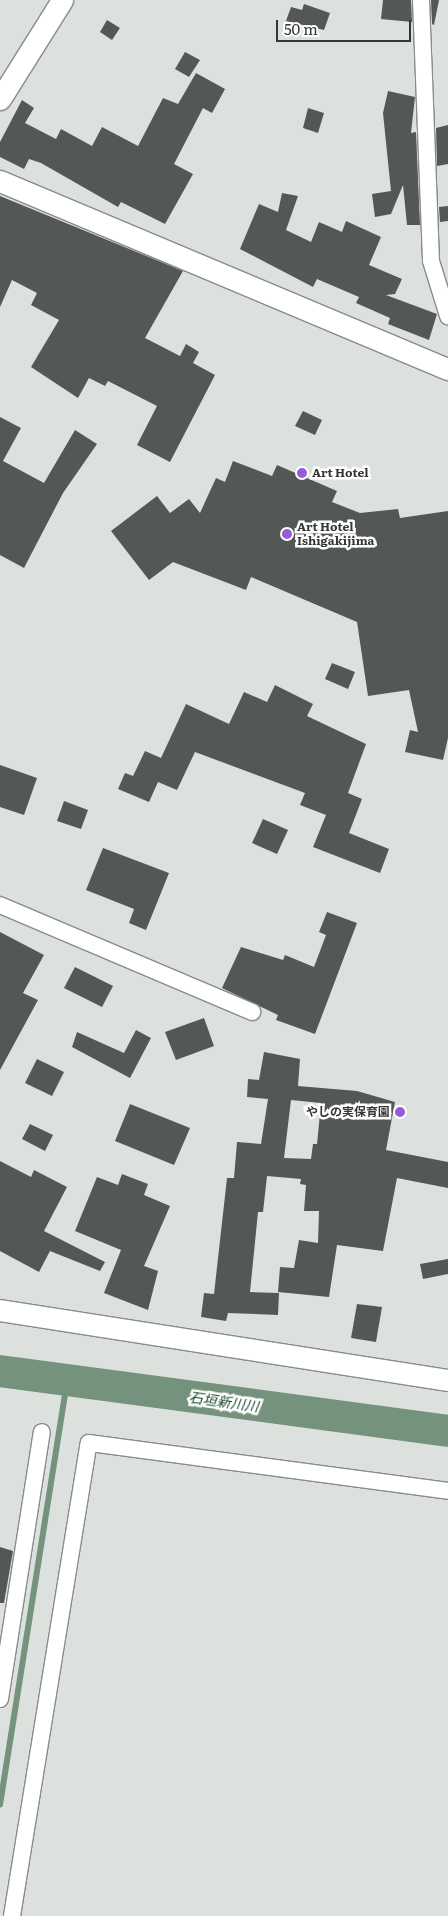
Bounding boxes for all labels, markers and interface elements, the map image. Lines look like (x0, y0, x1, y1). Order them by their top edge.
scale bar (278, 10, 413, 42)
text: 50 m (284, 17, 318, 40)
place label: Art Hotel (312, 466, 369, 480)
marker: Art Hotel (296, 467, 308, 479)
place label: Art Hotel Ishigakijima (297, 520, 375, 548)
marker: Art Hotel Ishigakijima (281, 528, 293, 540)
place label: やしの実保育園 (306, 1105, 390, 1119)
marker: やしの実保育園 (394, 1106, 406, 1118)
water label: 石垣新川川 (188, 1388, 260, 1414)

